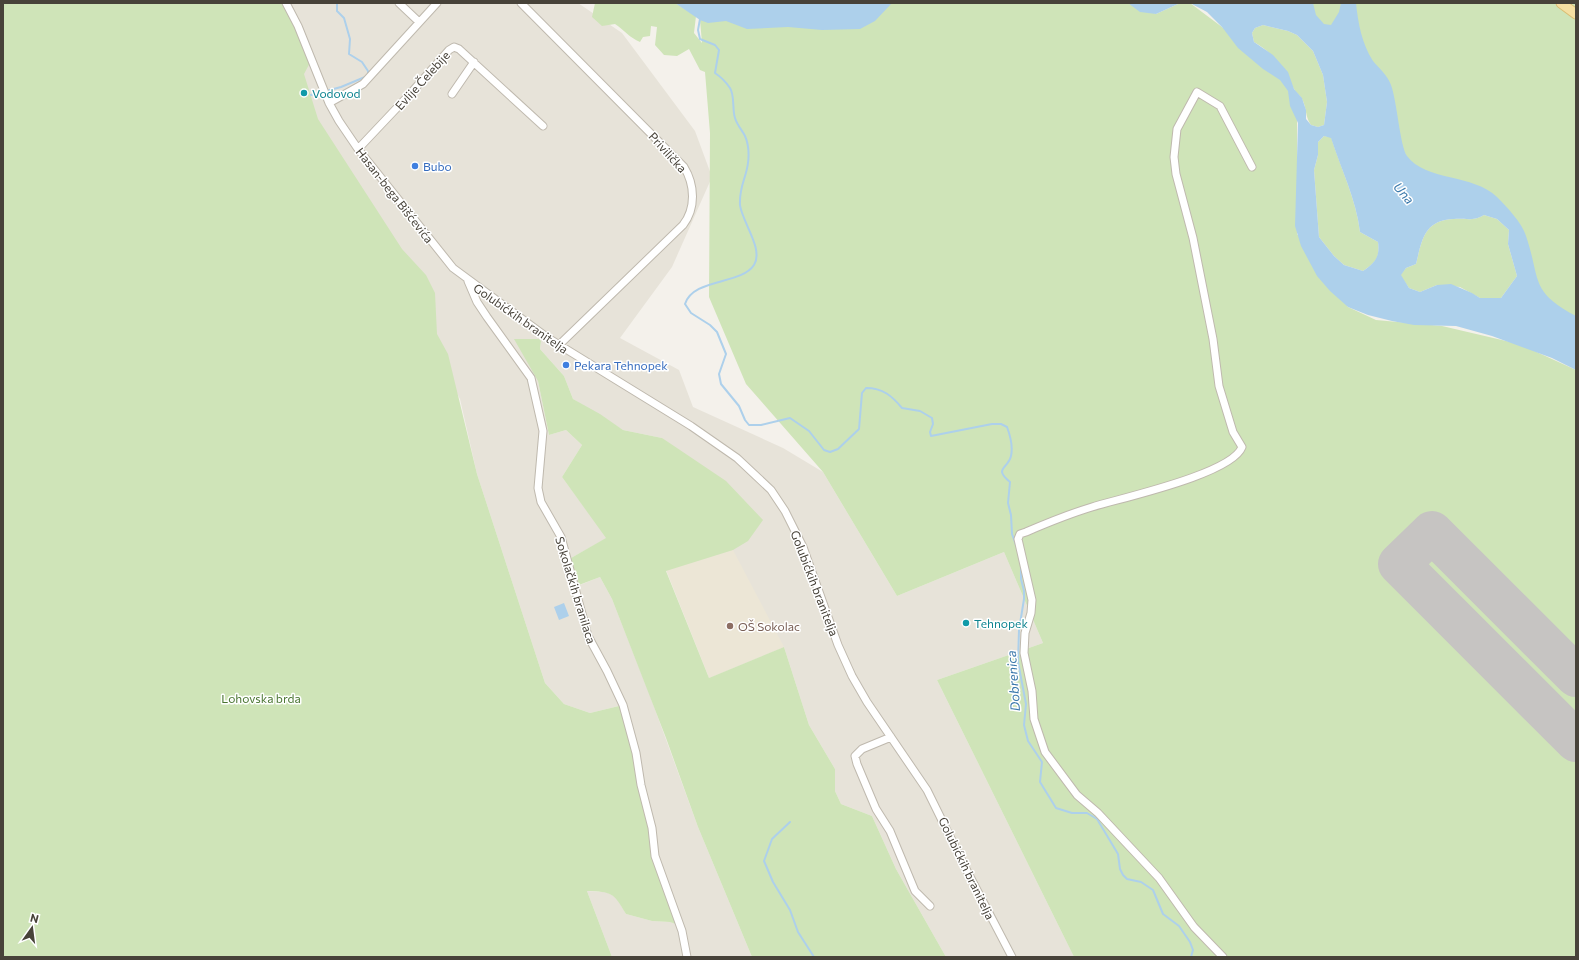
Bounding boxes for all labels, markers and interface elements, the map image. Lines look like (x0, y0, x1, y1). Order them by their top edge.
street label: Evlije Čelebije (392, 48, 452, 112)
place label: Vodovod (312, 86, 361, 100)
marker: Vodovod (299, 88, 309, 98)
street label: Privilička (646, 129, 690, 175)
street label: Hasan-bega Bišćevića (353, 144, 437, 246)
place label: Bubo (423, 159, 452, 173)
marker: Bubo (410, 161, 420, 171)
water label: Una (1390, 179, 1418, 207)
street label: Golubićkih branitelja (471, 280, 571, 356)
place label: Pekara Tehnopek (574, 358, 668, 372)
marker: Pekara Tehnopek (561, 360, 571, 370)
street label: Golubićkih branitelja (788, 528, 842, 638)
street label: Sokolačkih branilaca (553, 535, 599, 645)
place label: Tehnopek (974, 616, 1028, 630)
marker: Tehnopek (961, 618, 971, 628)
place label: OŠ Sokolac (738, 619, 800, 633)
marker: OŠ Sokolac (725, 621, 735, 631)
water label: Dobrenica (1003, 650, 1023, 712)
park label: Lohovska brda (221, 691, 301, 705)
street label: Golubićkih branitelja (936, 815, 998, 921)
north arrow (12, 908, 52, 948)
text: N (29, 911, 40, 925)

